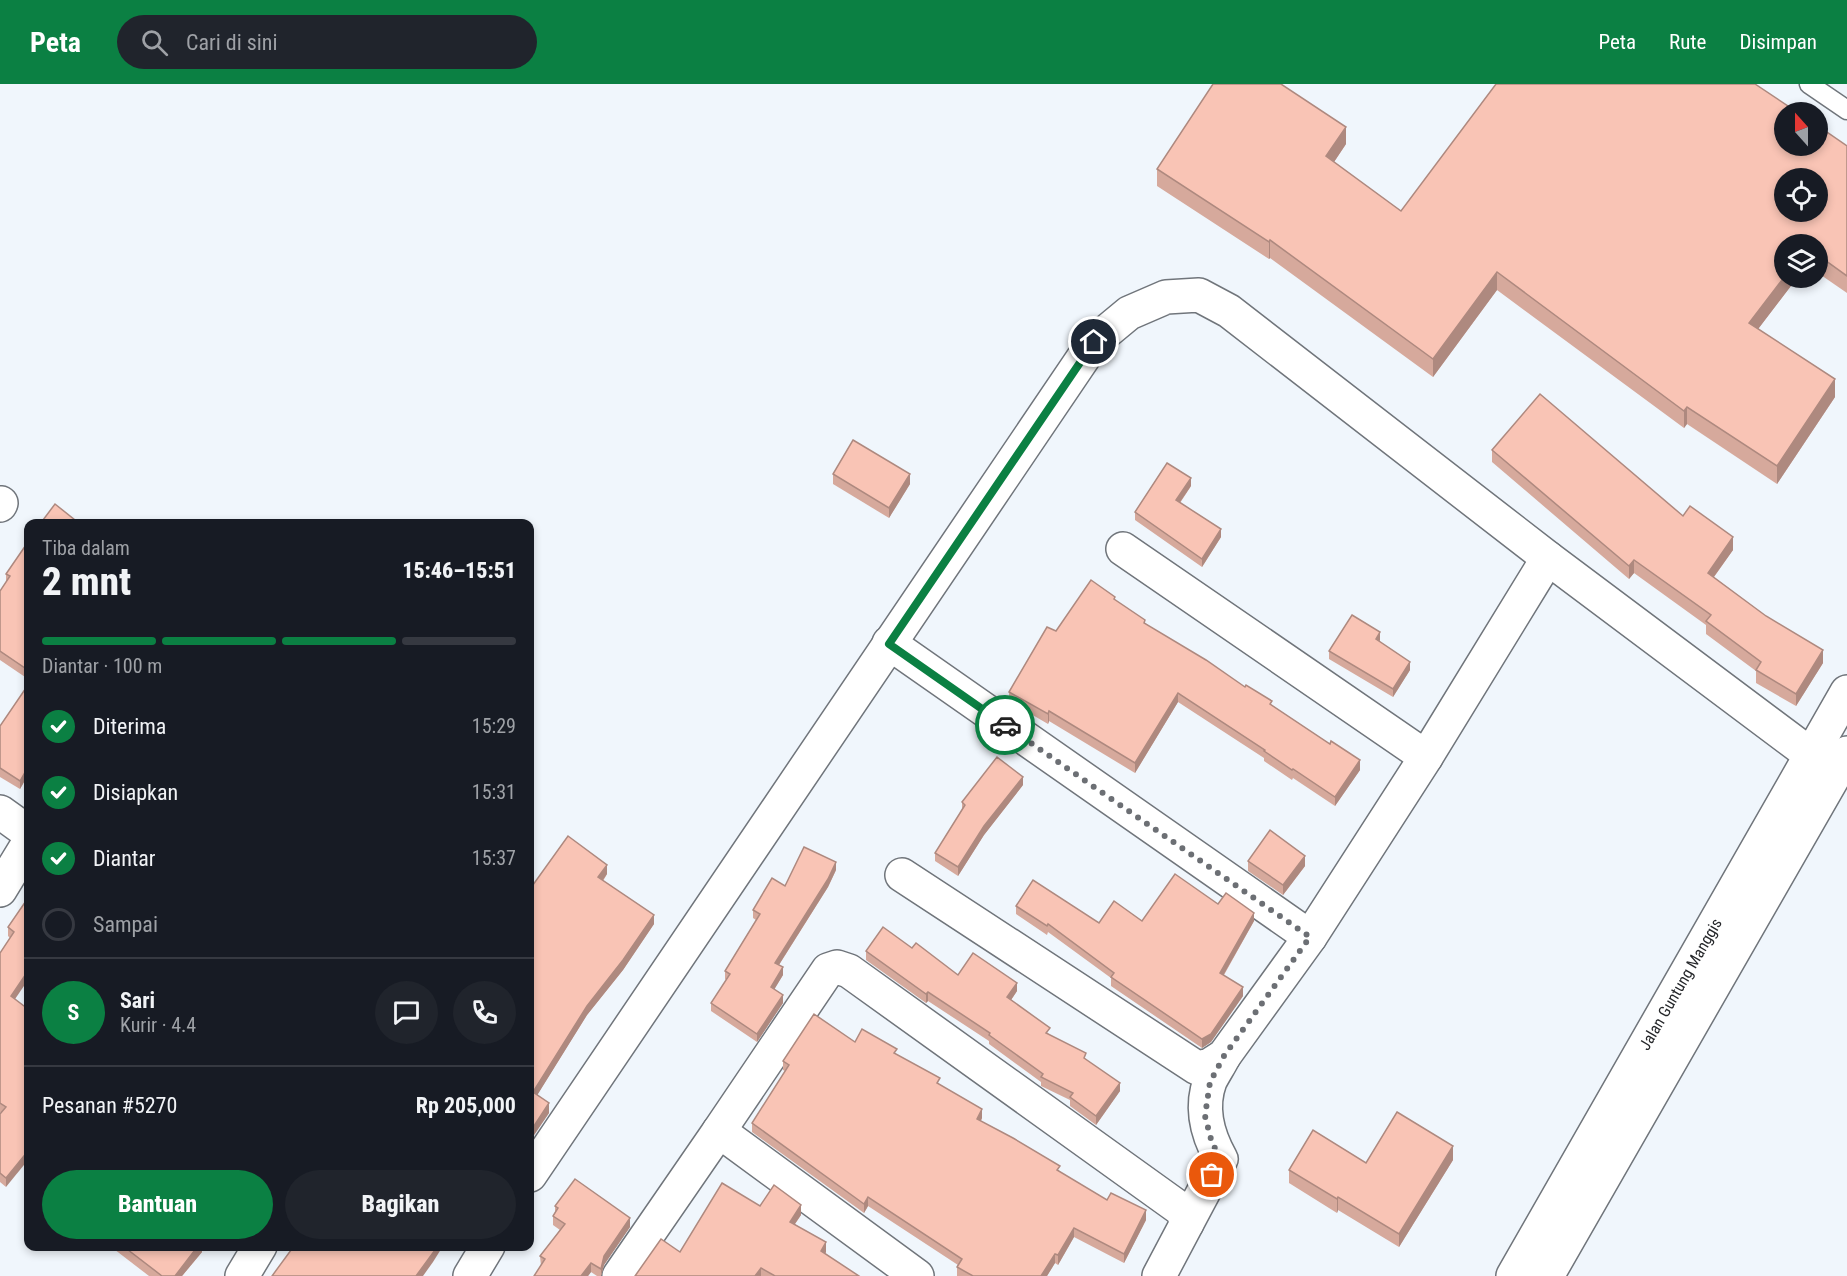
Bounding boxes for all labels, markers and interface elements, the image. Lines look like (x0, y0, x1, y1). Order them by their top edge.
search box (117, 15, 537, 69)
text: Peta (30, 26, 81, 59)
icon: search (138, 26, 171, 59)
text: Cari di sini (186, 30, 278, 55)
text: Peta (1598, 30, 1636, 54)
text: Rute (1669, 30, 1706, 54)
text: Disimpan (1739, 30, 1817, 54)
north arrow (1774, 102, 1828, 156)
map controls (1774, 102, 1828, 288)
button: locate (1774, 168, 1828, 222)
button: layers (1774, 234, 1828, 288)
pin (1068, 316, 1119, 367)
icon: home (1077, 325, 1110, 358)
text: Tiba dalam (42, 536, 130, 560)
text: 15:46–15:51 (402, 558, 516, 583)
text: 2 mnt (42, 559, 131, 605)
text: Diantar · 100 m (42, 654, 162, 678)
courier (975, 695, 1035, 755)
icon: car (989, 709, 1022, 742)
icon: check (42, 710, 75, 743)
text: Diterima (93, 714, 166, 739)
text: 15:29 (472, 714, 516, 738)
icon: check (42, 776, 75, 809)
text: Disiapkan (93, 780, 178, 805)
text: 15:31 (472, 780, 516, 804)
icon: check (42, 842, 75, 875)
text: Diantar (93, 846, 156, 871)
text: 15:37 (472, 846, 516, 870)
text: Sampai (93, 912, 158, 937)
street label: Jalan Guntung Manggis (1635, 915, 1726, 1054)
button: chat (375, 981, 438, 1044)
button: phone (453, 981, 516, 1044)
text: Sari (120, 988, 155, 1013)
text: S (68, 1000, 79, 1025)
text: Kurir · 4.4 (120, 1013, 196, 1037)
text: Pesanan #5270 (42, 1093, 177, 1118)
text: Rp 205,000 (416, 1093, 516, 1118)
pin (1186, 1149, 1237, 1200)
icon: bag (1195, 1158, 1228, 1191)
button: Bantuan (42, 1170, 273, 1239)
button: Bagikan (285, 1170, 516, 1239)

